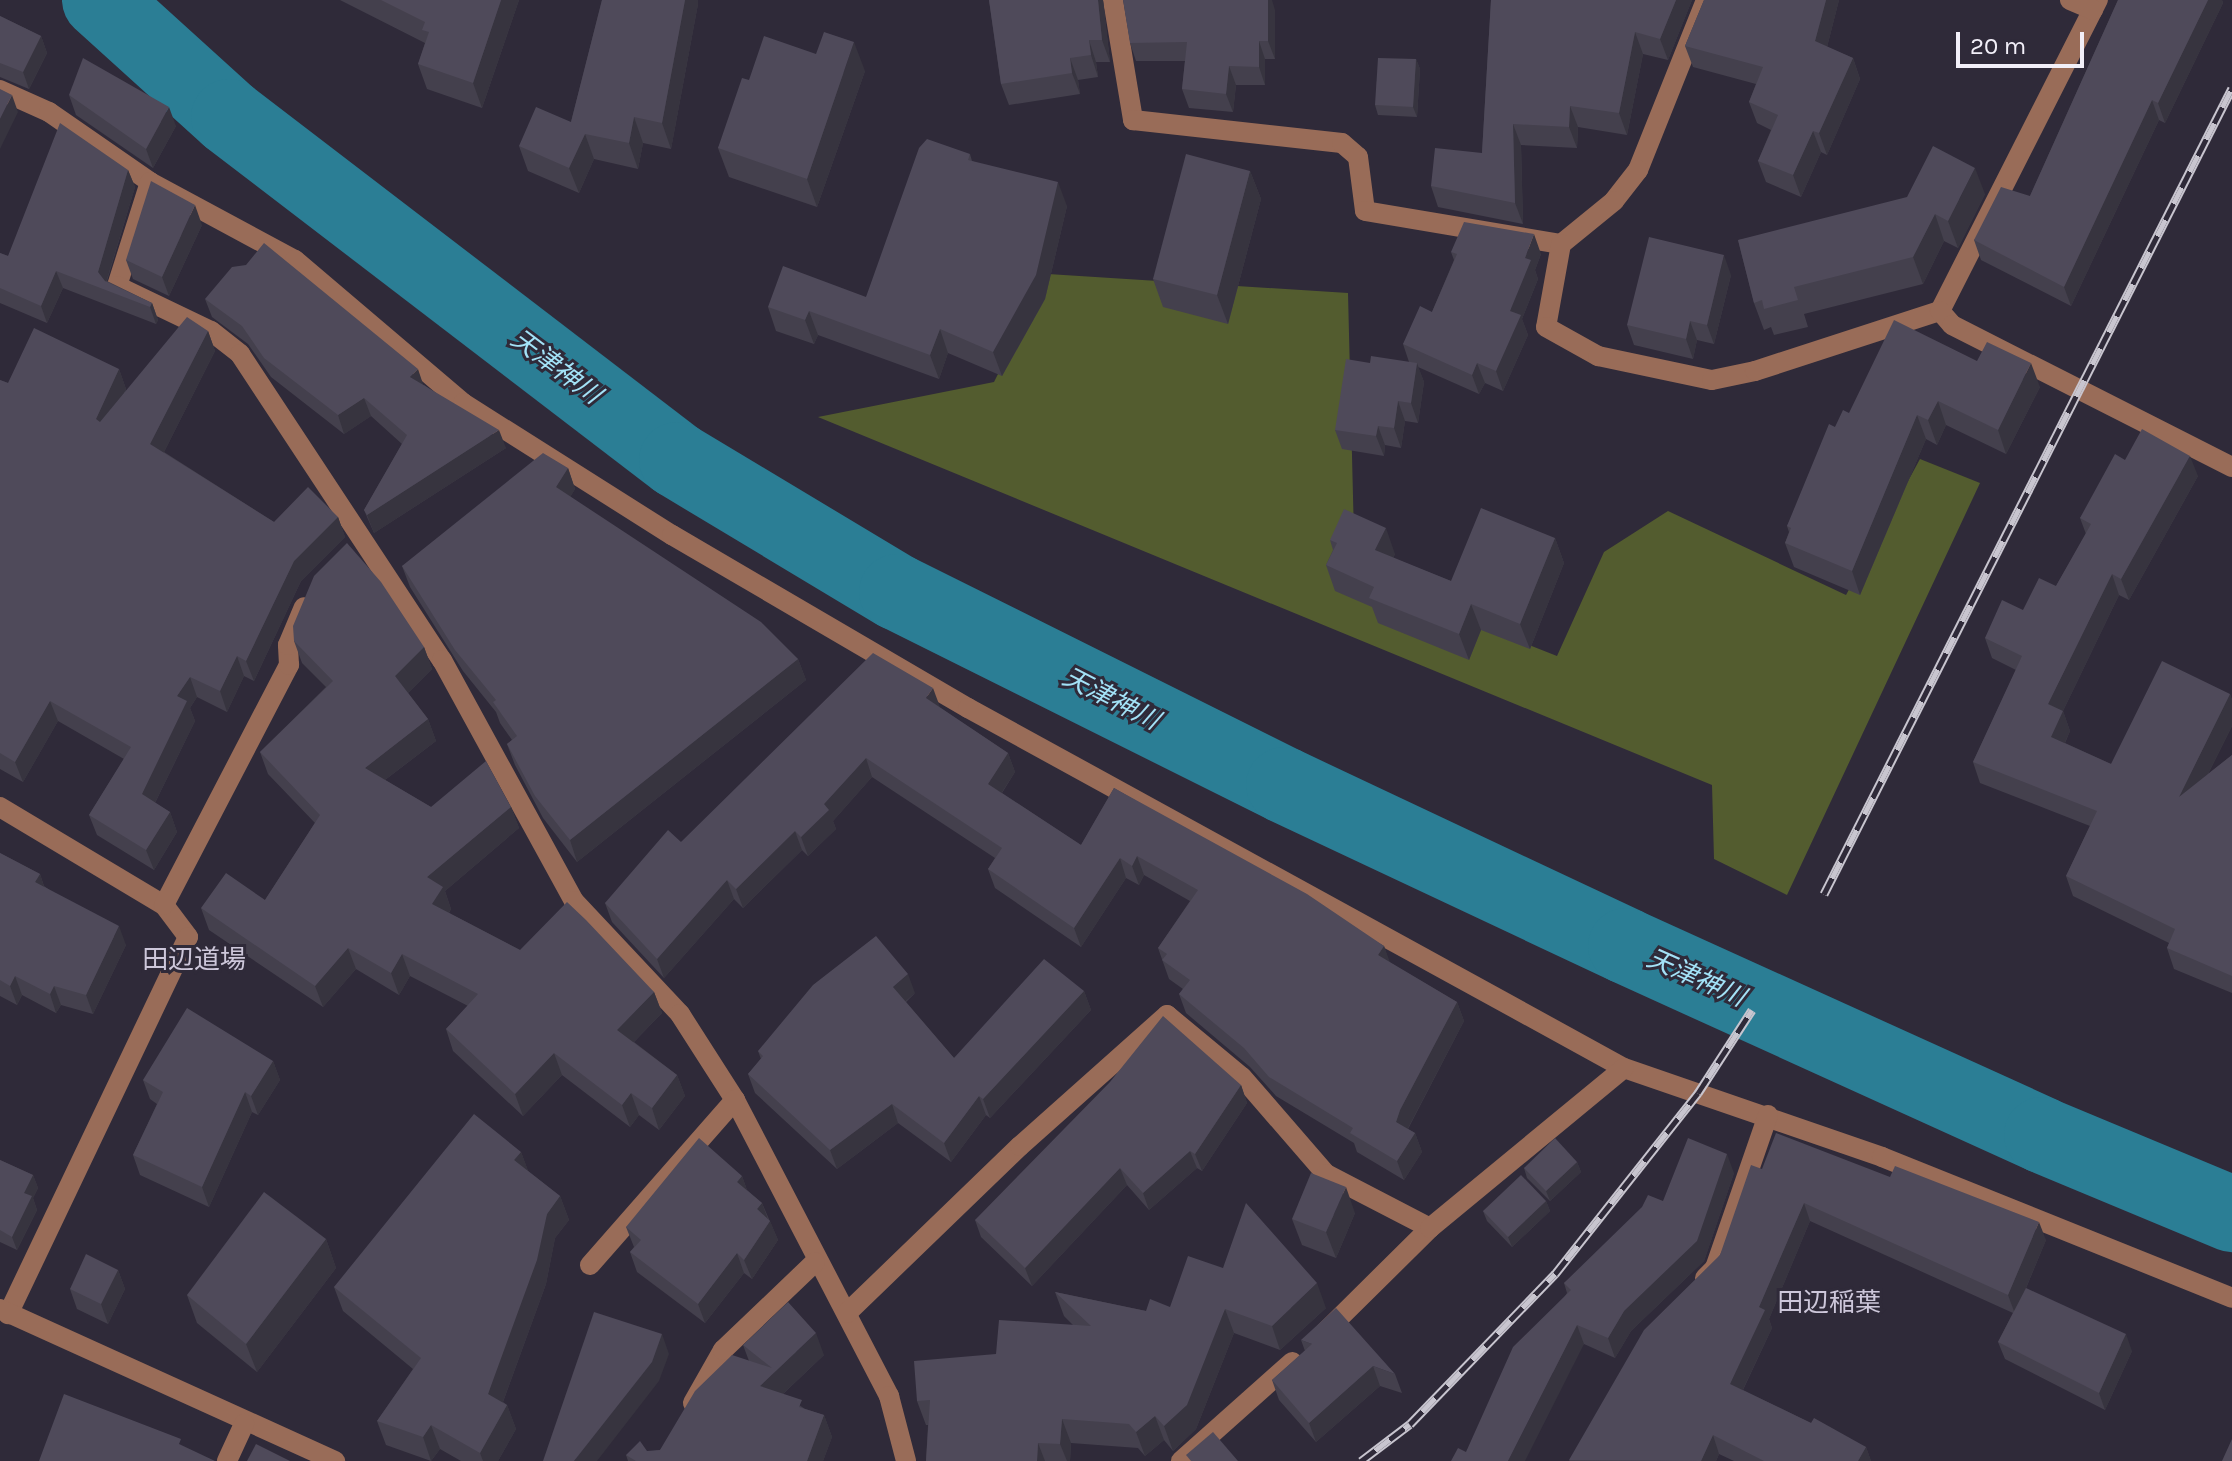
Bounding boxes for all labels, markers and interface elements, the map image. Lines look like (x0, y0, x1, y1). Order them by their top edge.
scale bar (1960, 16, 2088, 66)
text: 20 m (1970, 32, 2026, 60)
water label: 天津神川 (505, 323, 607, 411)
water label: 天津神川 (1058, 661, 1164, 737)
water label: 天津神川 (1642, 943, 1750, 1013)
district label: 田辺道場 (142, 944, 246, 976)
district label: 田辺稲葉 (1777, 1287, 1881, 1319)

